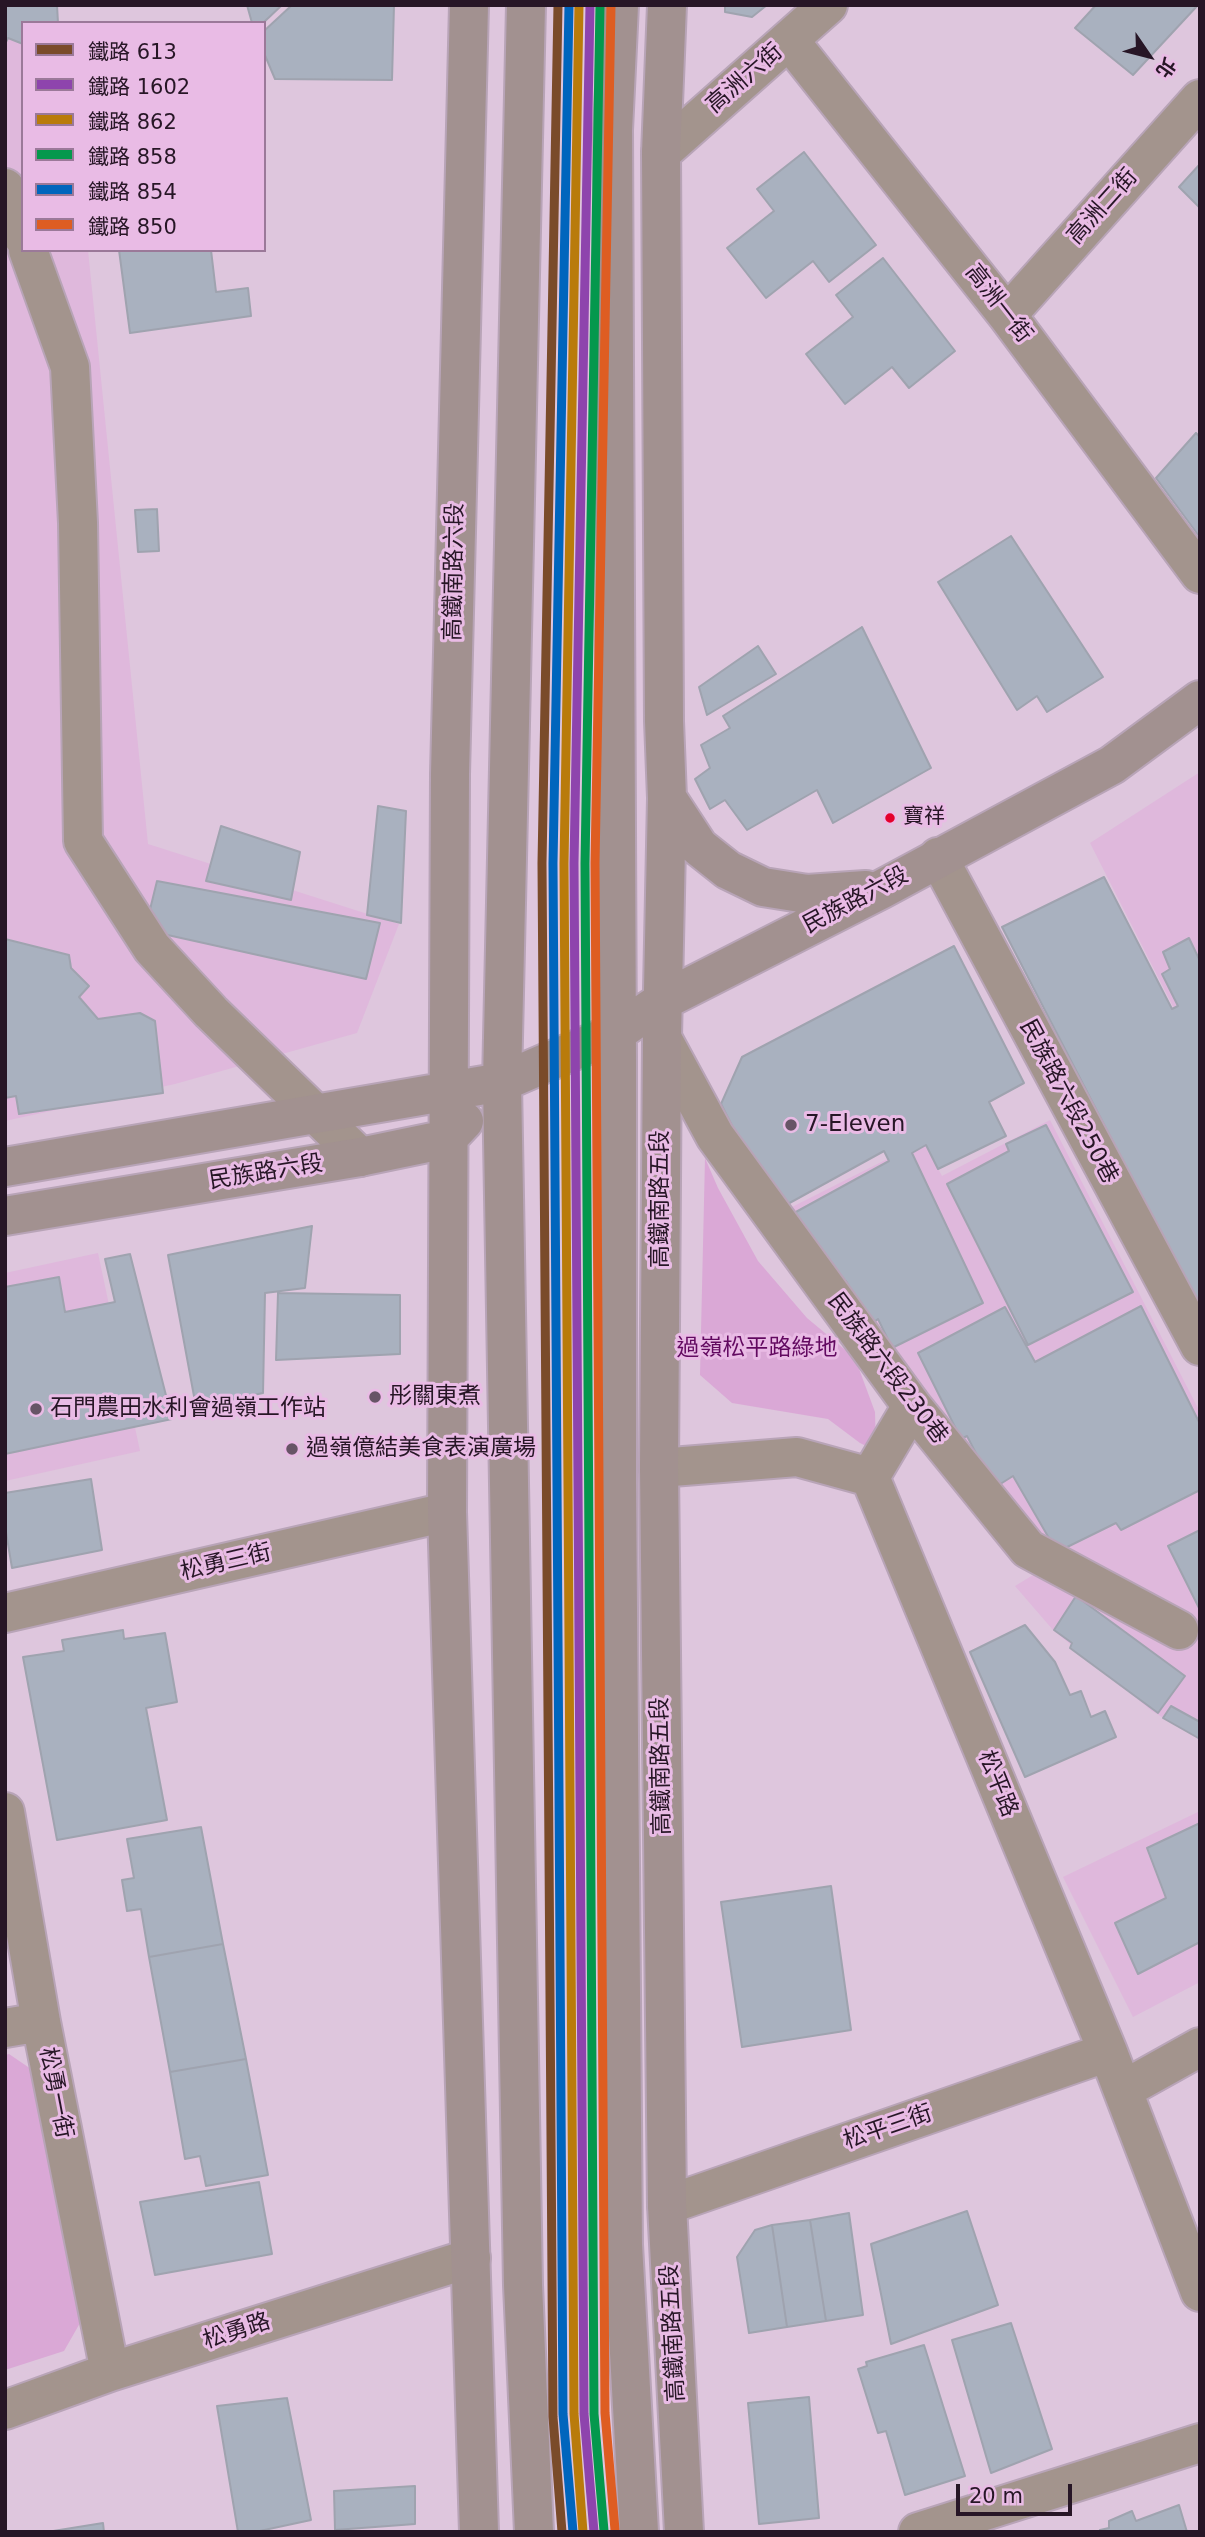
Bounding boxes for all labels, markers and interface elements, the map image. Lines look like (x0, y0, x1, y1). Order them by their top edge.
legend (21, 21, 266, 252)
north arrow (1114, 21, 1184, 91)
street label: 高洲六街 (701, 38, 789, 120)
text: 鐵路 613 (88, 40, 177, 64)
text: 北 (1152, 54, 1181, 82)
text: 鐵路 1602 (88, 75, 190, 99)
text: 鐵路 862 (88, 110, 177, 134)
text: 鐵路 858 (88, 145, 177, 169)
street label: 高洲二街 (1062, 164, 1144, 250)
text: 鐵路 854 (88, 180, 177, 204)
text: 鐵路 850 (88, 215, 177, 239)
street label: 高洲一街 (959, 259, 1037, 349)
street label: 高鐵南路六段 (440, 503, 470, 641)
place label: 寶祥 (903, 805, 945, 831)
marker: 寶祥 (883, 811, 897, 825)
street label: 民族路六段 (799, 862, 913, 940)
street label: 民族路六段250巷 (1013, 1015, 1123, 1189)
place label: 7-Eleven (805, 1111, 905, 1139)
marker: 7-Eleven (783, 1117, 799, 1133)
street label: 高鐵南路五段 (647, 1130, 675, 1268)
street label: 民族路六段 (207, 1150, 325, 1196)
street label: 民族路六段230巷 (821, 1288, 953, 1450)
park label: 過嶺松平路綠地 (677, 1335, 837, 1363)
place label: 彤關東煮 (389, 1383, 481, 1411)
marker: 彤關東煮 (367, 1389, 383, 1405)
place label: 石門農田水利會過嶺工作站 (50, 1395, 326, 1423)
marker: 石門農田水利會過嶺工作站 (28, 1401, 44, 1417)
place label: 過嶺億結美食表演廣場 (306, 1435, 536, 1463)
marker: 過嶺億結美食表演廣場 (284, 1441, 300, 1457)
street label: 松勇三街 (178, 1539, 274, 1587)
street label: 高鐵南路五段 (647, 1697, 677, 1835)
street label: 松平路 (971, 1747, 1023, 1821)
street label: 松勇一街 (33, 2045, 77, 2141)
street label: 松平三街 (840, 2100, 936, 2156)
street label: 高鐵南路五段 (657, 2263, 691, 2403)
street label: 松勇路 (200, 2308, 274, 2356)
scale bar (960, 2470, 1076, 2514)
text: 20 m (969, 2484, 1023, 2508)

